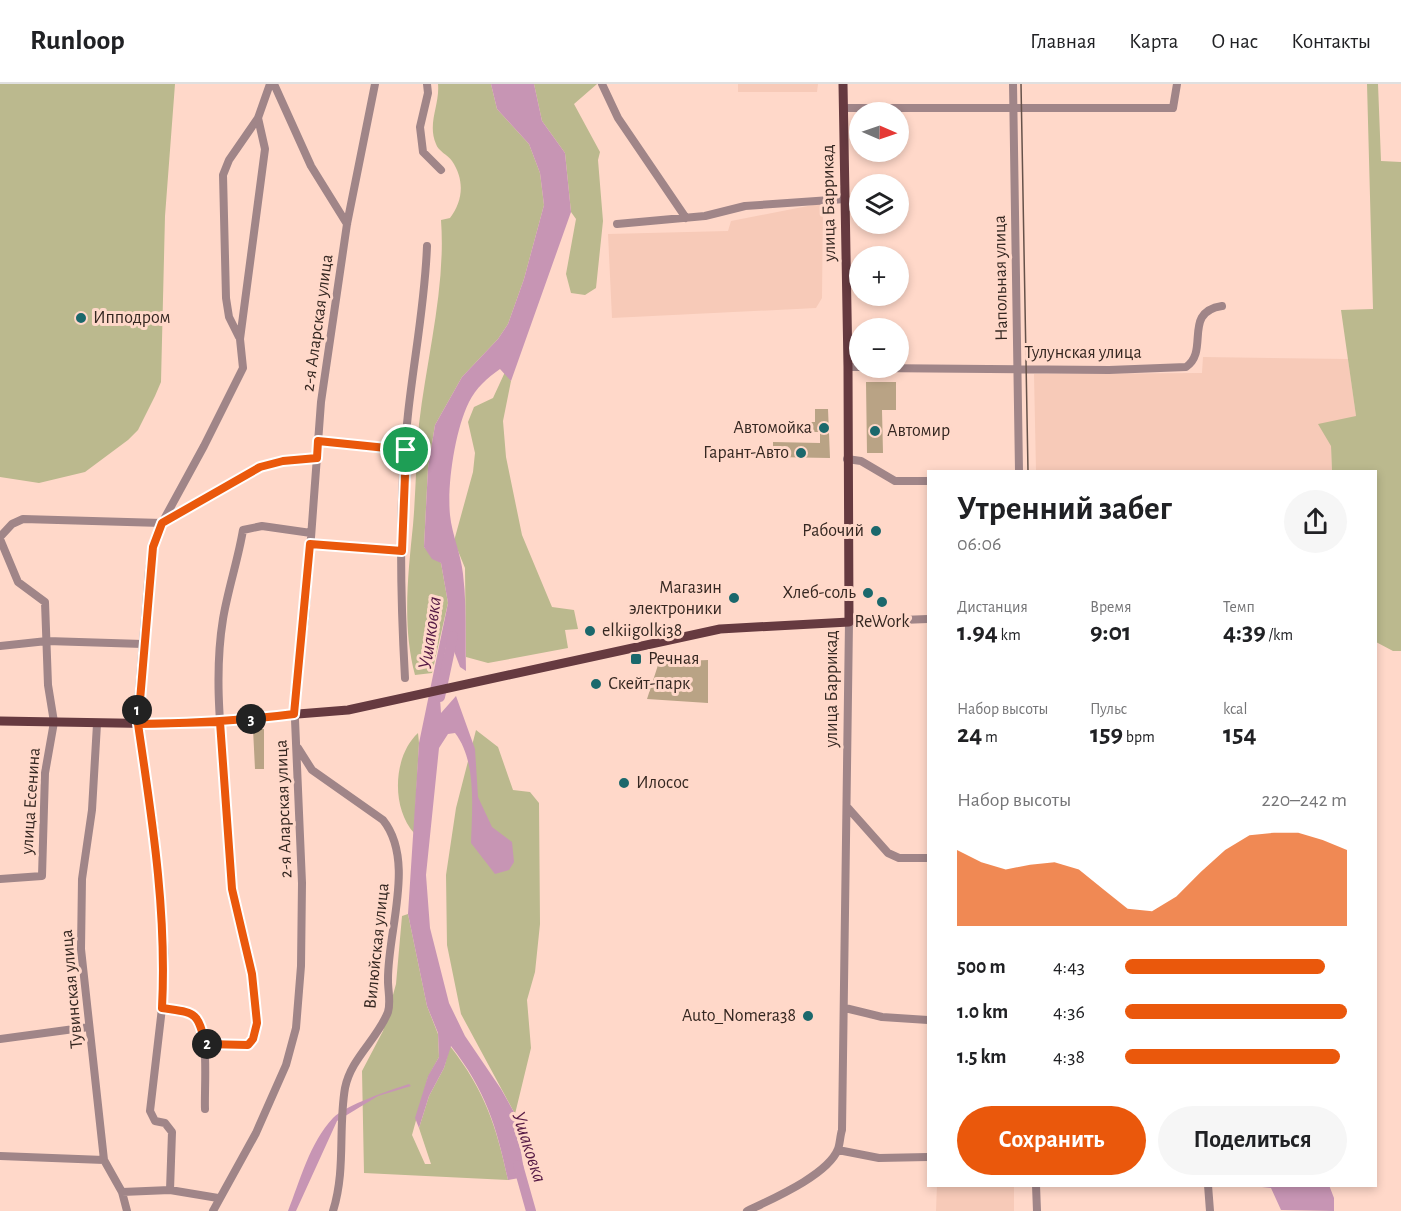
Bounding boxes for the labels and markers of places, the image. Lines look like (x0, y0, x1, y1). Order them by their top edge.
place label: Ипподром (93, 309, 171, 327)
marker: Ипподром (74, 311, 88, 325)
place label: Автомойка (733, 419, 812, 437)
marker: Автомойка (817, 421, 831, 435)
place label: Автомир (887, 422, 950, 440)
pin (380, 424, 431, 475)
marker: Автомир (868, 424, 882, 438)
place label: Гарант-Авто (703, 444, 789, 462)
marker: Гарант-Авто (794, 446, 808, 460)
place label: Рабочий (802, 521, 864, 540)
marker: Рабочий (869, 524, 883, 538)
place label: Магазин электроники (629, 579, 722, 618)
place label: Хлеб-соль (782, 583, 856, 602)
marker: Хлеб-соль (861, 586, 875, 600)
marker: Магазин электроники (727, 591, 741, 605)
marker: ReWork (875, 595, 889, 609)
place label: ReWork (855, 613, 910, 631)
place label: elkiigolki38 (602, 622, 682, 640)
marker: elkiigolki38 (583, 624, 597, 638)
place label: Речная (648, 650, 699, 668)
marker: Речная (629, 652, 643, 666)
place label: Скейт-парк (608, 675, 691, 693)
marker: Скейт-парк (589, 677, 603, 691)
pin: 1 (122, 695, 152, 725)
pin: 3 (236, 704, 266, 734)
place label: Илосос (636, 774, 689, 792)
marker: Илосос (617, 776, 631, 790)
place label: Auto_Nomera38 (682, 1007, 796, 1025)
marker: Auto_Nomera38 (801, 1009, 815, 1023)
pin: 2 (192, 1029, 222, 1059)

